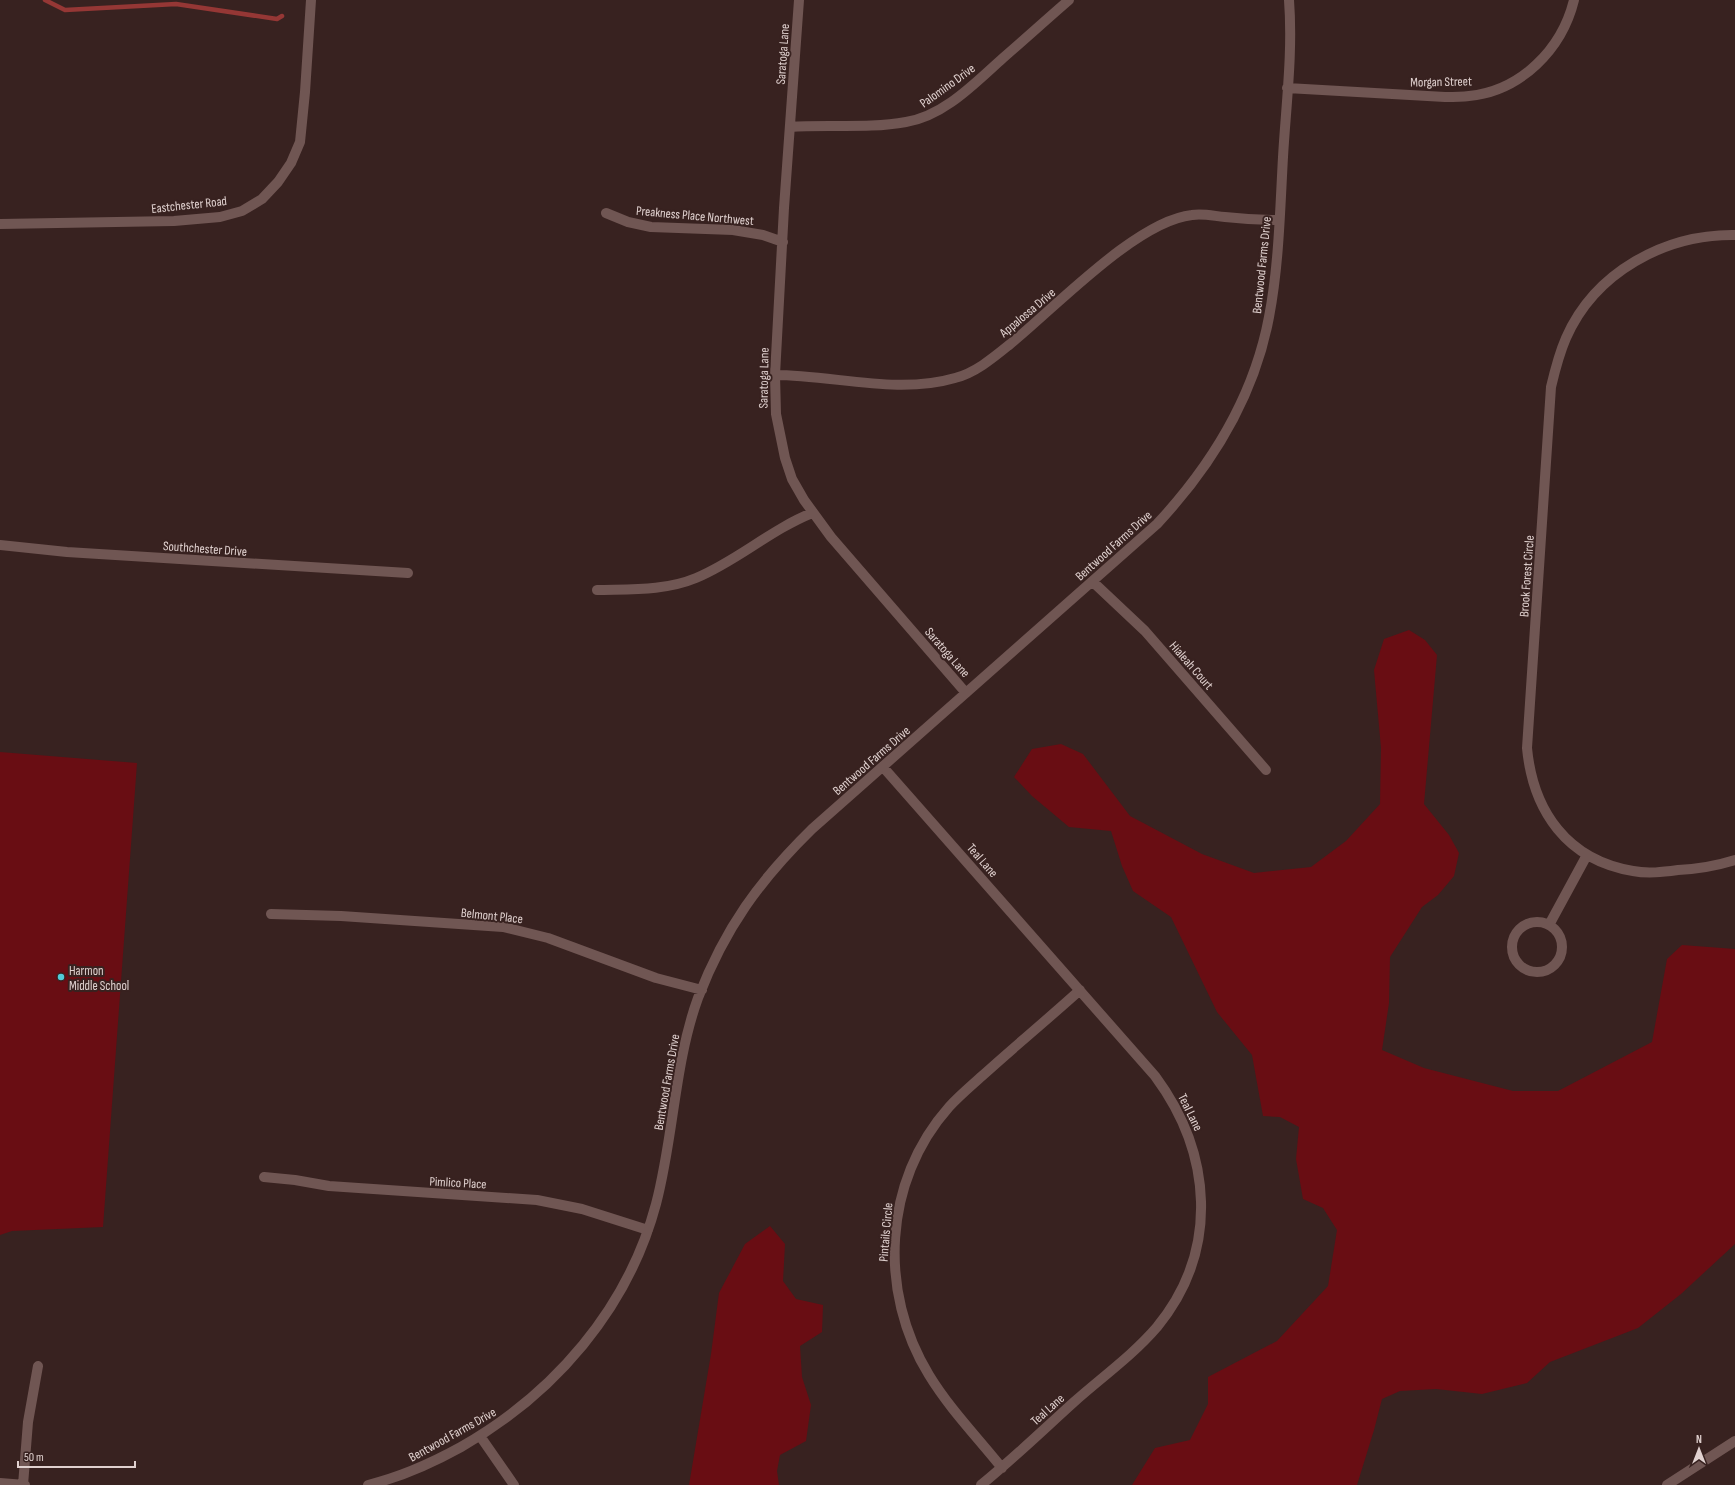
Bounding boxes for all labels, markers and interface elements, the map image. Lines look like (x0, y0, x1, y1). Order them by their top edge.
street label: Saratoga Lane (773, 23, 793, 85)
street label: Palomino Drive (917, 60, 978, 111)
street label: Morgan Street (1410, 73, 1472, 91)
street label: Eastchester Road (151, 193, 228, 217)
street label: Preakness Place Northwest (635, 203, 754, 229)
street label: Bentwood Farms Drive (1249, 216, 1275, 314)
street label: Appalossa Drive (996, 285, 1059, 341)
street label: Saratoga Lane (755, 347, 773, 409)
street label: Bentwood Farms Drive (1072, 507, 1155, 584)
street label: Brook Forest Circle (1516, 535, 1538, 617)
street label: Southchester Drive (162, 538, 247, 560)
street label: Saratoga Lane (921, 624, 973, 681)
street label: Hialeah Court (1166, 638, 1217, 693)
street label: Bentwood Farms Drive (830, 723, 914, 799)
street label: Teal Lane (963, 840, 1001, 881)
street label: Belmont Place (460, 905, 524, 927)
place label: Harmon Middle School (69, 963, 129, 994)
marker: Harmon Middle School (56, 972, 66, 982)
street label: Bentwood Farms Drive (651, 1033, 683, 1132)
street label: Teal Lane (1174, 1091, 1206, 1134)
street label: Pimlico Place (429, 1174, 487, 1192)
street label: Pintails Circle (875, 1202, 897, 1262)
street label: Teal Lane (1028, 1390, 1068, 1429)
street label: Bentwood Farms Drive (406, 1404, 499, 1465)
north arrow (1679, 1429, 1719, 1469)
text: N (1696, 1433, 1702, 1446)
scale bar (18, 1443, 135, 1469)
text: 50 m (24, 1450, 44, 1465)

